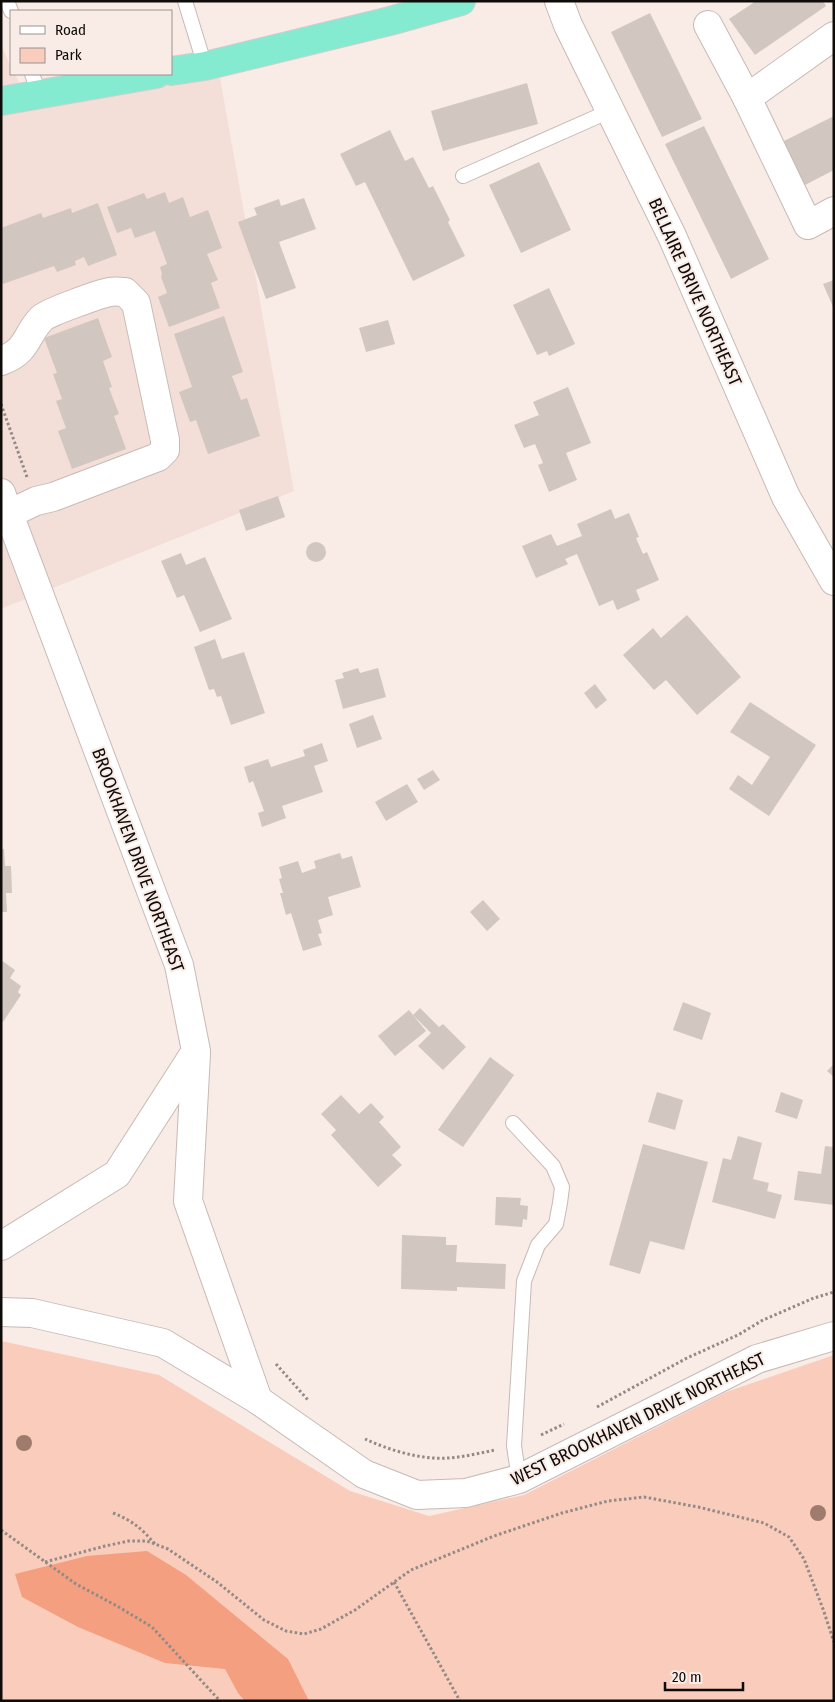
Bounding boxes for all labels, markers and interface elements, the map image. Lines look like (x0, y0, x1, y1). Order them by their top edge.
legend (10, 10, 172, 75)
text: Road (55, 21, 86, 39)
text: Park (55, 46, 82, 64)
street label: BELLAIRE DRIVE NORTHEAST (644, 195, 747, 390)
street label: BROOKHAVEN DRIVE NORTHEAST (87, 745, 189, 976)
street label: WEST BROOKHAVEN DRIVE NORTHEAST (507, 1347, 769, 1490)
scale bar (665, 1660, 742, 1692)
text: 20 m (672, 1668, 702, 1686)

